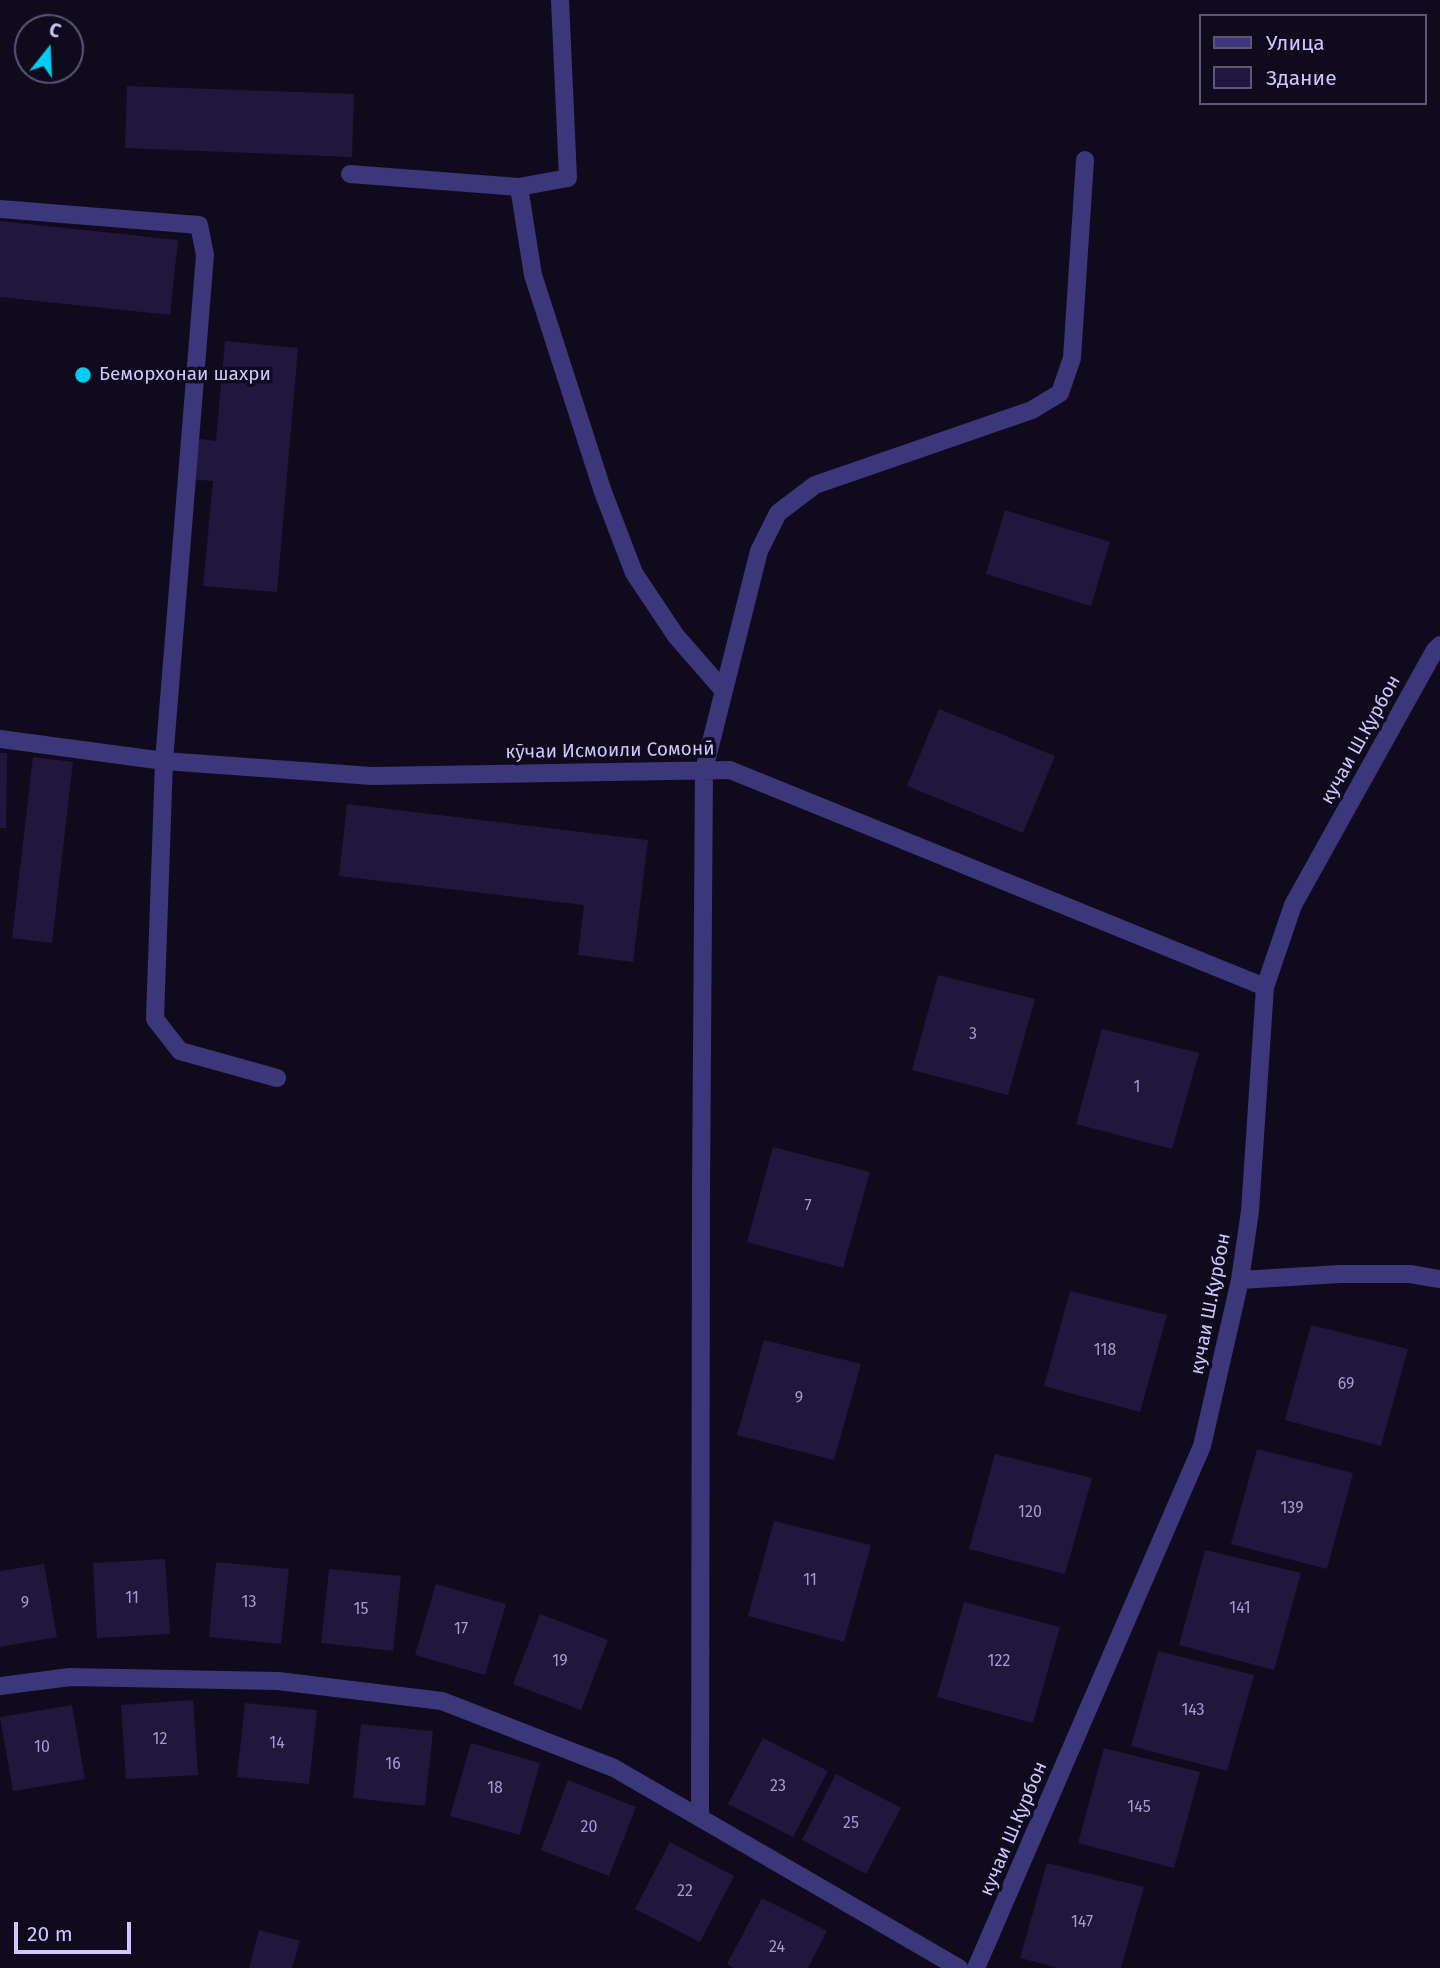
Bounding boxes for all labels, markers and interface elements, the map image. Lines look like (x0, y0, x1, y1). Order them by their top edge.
north arrow (14, 14, 84, 84)
legend (1198, 14, 1426, 105)
text: С (46, 18, 64, 43)
text: Улица (1266, 30, 1325, 56)
text: Здание (1266, 65, 1337, 91)
place label: Беморхонаи шахри (99, 364, 271, 386)
marker: Беморхонаи шахри (73, 365, 93, 385)
street label: кучаи Ш.Қурбон (1316, 672, 1406, 808)
street label: кӯчаи Исмоили Сомонӣ (505, 738, 715, 764)
house number: 3 (969, 1025, 977, 1045)
house number: 1 (1134, 1078, 1140, 1098)
house number: 7 (804, 1197, 812, 1217)
street label: кучаи Ш.Қурбон (1186, 1231, 1236, 1377)
house number: 118 (1094, 1341, 1116, 1361)
house number: 69 (1338, 1375, 1354, 1395)
house number: 9 (795, 1389, 803, 1409)
house number: 139 (1280, 1499, 1304, 1519)
house number: 120 (1018, 1503, 1042, 1523)
house number: 11 (803, 1571, 817, 1591)
house number: 11 (125, 1589, 139, 1609)
house number: 13 (242, 1593, 256, 1613)
house number: 9 (21, 1594, 29, 1614)
house number: 141 (1229, 1599, 1251, 1619)
house number: 15 (354, 1600, 368, 1620)
house number: 17 (454, 1620, 468, 1640)
house number: 19 (552, 1652, 568, 1672)
house number: 122 (988, 1652, 1010, 1672)
house number: 143 (1181, 1701, 1205, 1721)
house number: 12 (153, 1730, 167, 1750)
house number: 14 (269, 1734, 285, 1754)
house number: 10 (34, 1738, 50, 1758)
house number: 16 (385, 1755, 401, 1775)
street label: кучаи Ш.Қурбон (975, 1758, 1053, 1900)
house number: 23 (770, 1777, 786, 1797)
house number: 18 (487, 1779, 503, 1799)
house number: 145 (1127, 1798, 1151, 1818)
house number: 25 (843, 1814, 859, 1834)
house number: 20 (581, 1818, 597, 1838)
house number: 22 (677, 1882, 693, 1902)
scale bar (18, 1909, 135, 1953)
house number: 147 (1071, 1913, 1093, 1933)
text: 20 m (27, 1921, 73, 1947)
house number: 24 (769, 1938, 785, 1958)

